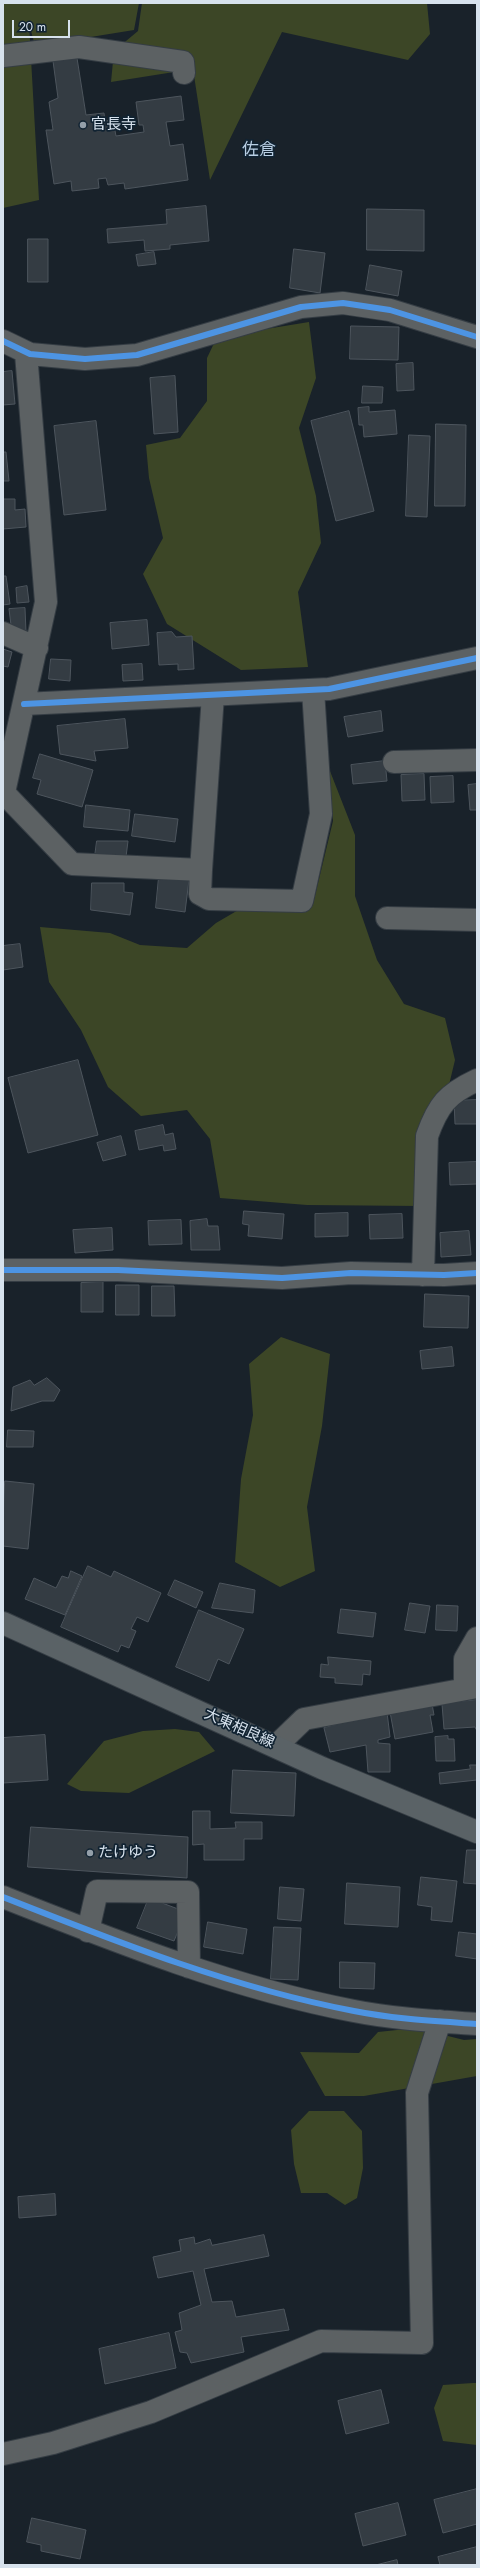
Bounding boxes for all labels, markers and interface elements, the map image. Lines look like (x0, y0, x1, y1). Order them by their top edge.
scale bar (14, 12, 72, 38)
text: 20 m (19, 18, 46, 36)
place label: 官長寺 (91, 116, 136, 134)
marker: 官長寺 (78, 120, 88, 130)
district label: 佐倉 (242, 141, 276, 161)
street label: 大東相良線 (201, 1706, 277, 1752)
place label: たけゆう (98, 1844, 158, 1862)
marker: たけゆう (85, 1848, 95, 1858)

